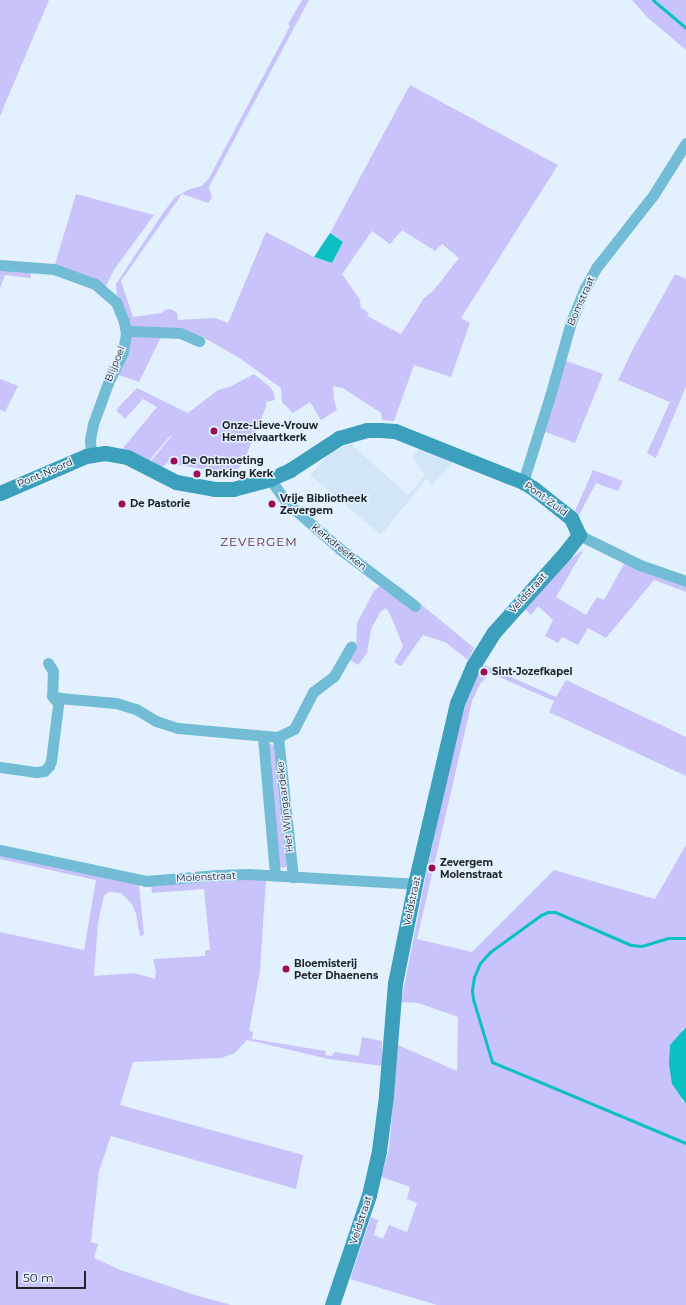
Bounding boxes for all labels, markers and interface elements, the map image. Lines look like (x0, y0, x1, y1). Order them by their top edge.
street label: Bomstraat (565, 274, 597, 328)
street label: Blijpoel (102, 344, 128, 384)
place label: Onze-Lieve-Vrouw Hemelvaartkerk (222, 419, 318, 442)
marker: Onze-Lieve-Vrouw Hemelvaartkerk (209, 426, 219, 436)
place label: De Ontmoeting (182, 455, 264, 467)
street label: Pont-Noord (15, 456, 75, 490)
marker: De Ontmoeting (169, 456, 179, 466)
place label: Parking Kerk (205, 468, 273, 480)
marker: Parking Kerk (192, 469, 202, 479)
street label: Pont-Zuid (522, 479, 570, 519)
place label: Vrije Bibliotheek Zevergem (280, 492, 367, 516)
place label: De Pastorie (130, 498, 190, 510)
marker: De Pastorie (117, 499, 127, 509)
marker: Vrije Bibliotheek Zevergem (267, 499, 277, 509)
street label: Kerkdreefken (309, 521, 369, 573)
district label: ZEVERGEM (220, 535, 298, 549)
street label: Veldstraat (507, 570, 549, 616)
place label: Sint-Jozefkapel (492, 666, 572, 678)
marker: Sint-Jozefkapel (479, 667, 489, 677)
street label: Het Wijngaardeke (274, 761, 296, 853)
place label: Zevergem Molenstraat (440, 856, 503, 880)
marker: Zevergem Molenstraat (427, 863, 437, 873)
street label: Molenstraat (176, 869, 236, 885)
street label: Veldstraat (401, 875, 423, 927)
place label: Bloemisterij Peter Dhaenens (294, 957, 378, 980)
marker: Bloemisterij Peter Dhaenens (281, 964, 291, 974)
street label: Veldstraat (348, 1194, 374, 1246)
scale bar (18, 1263, 88, 1289)
text: 50 m (23, 1270, 54, 1285)

